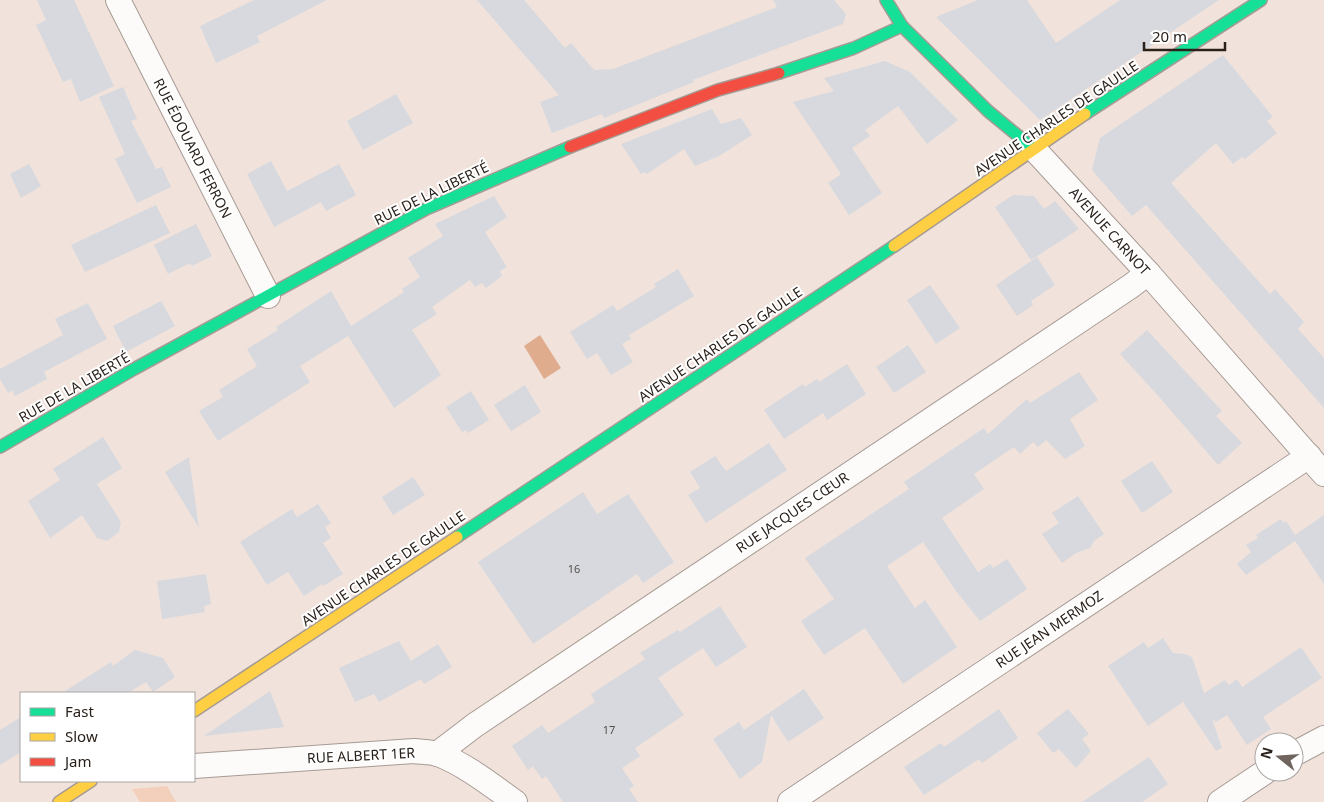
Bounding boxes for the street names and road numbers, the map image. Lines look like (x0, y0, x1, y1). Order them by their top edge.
street label: AVENUE CHARLES DE GAULLE (970, 56, 1142, 180)
street label: RUE ÉDOUARD FERRON (149, 75, 237, 221)
street label: RUE DE LA LIBERTÉ (371, 157, 491, 229)
street label: AVENUE CARNOT (1065, 183, 1155, 279)
street label: AVENUE CHARLES DE GAULLE (634, 282, 806, 406)
street label: RUE DE LA LIBERTÉ (15, 347, 133, 427)
street label: RUE JACQUES CŒUR (732, 467, 852, 557)
street label: AVENUE CHARLES DE GAULLE (297, 506, 469, 630)
street label: RUE JEAN MERMOZ (992, 586, 1106, 672)
street label: RUE ALBERT 1ER (306, 743, 416, 767)

